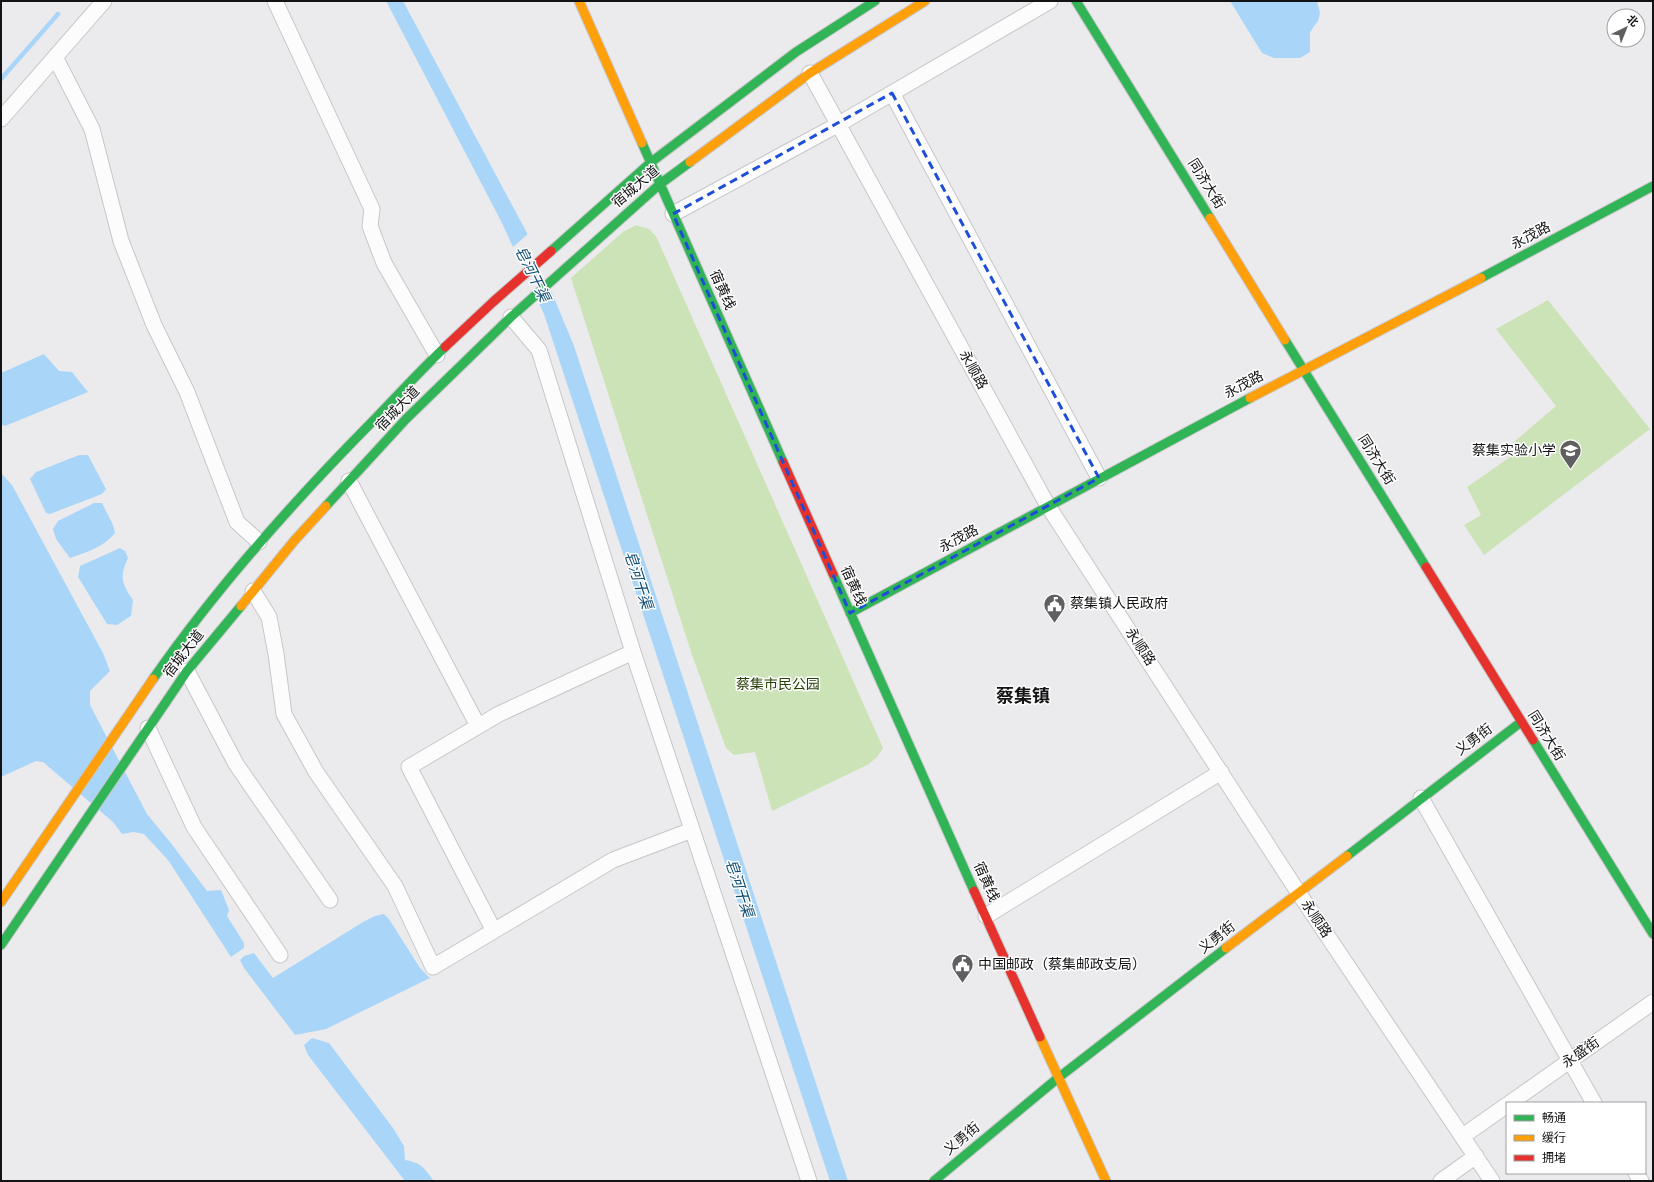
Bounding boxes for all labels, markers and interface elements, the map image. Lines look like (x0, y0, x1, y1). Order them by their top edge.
north arrow (1606, 8, 1646, 48)
text: 北 (1623, 12, 1642, 30)
street label: 同济大街 (1183, 155, 1229, 213)
street label: 宿城大道 (608, 161, 664, 213)
street label: 永茂路 (1508, 217, 1554, 255)
water label: 皂河干渠 (509, 242, 555, 307)
street label: 宿黄线 (704, 267, 740, 313)
street label: 永顺路 (954, 347, 992, 393)
street label: 永茂路 (1221, 366, 1267, 404)
street label: 宿城大道 (371, 382, 425, 436)
street label: 同济大街 (1353, 431, 1399, 489)
school or university icon: 蔡集实验小学 (1558, 438, 1584, 471)
place label: 蔡集实验小学 (1472, 441, 1556, 461)
street label: 永茂路 (936, 520, 982, 558)
water label: 皂河干渠 (619, 548, 658, 614)
street label: 宿黄线 (835, 563, 871, 609)
public building icon: 蔡集镇人民政府 (1041, 591, 1067, 624)
place label: 蔡集镇人民政府 (1070, 594, 1168, 614)
street label: 永顺路 (1120, 624, 1160, 670)
street label: 宿城大道 (159, 626, 209, 682)
park label: 蔡集市民公园 (736, 675, 820, 695)
district label: 蔡集镇 (996, 684, 1050, 709)
street label: 同济大街 (1523, 707, 1569, 765)
street label: 义勇街 (1451, 719, 1497, 761)
water label: 皂河干渠 (720, 856, 759, 922)
street label: 宿黄线 (968, 859, 1004, 905)
street label: 永顺路 (1296, 896, 1336, 942)
street label: 义勇街 (1194, 917, 1240, 959)
public building icon: 中国邮政（蔡集邮政支局） (950, 952, 976, 985)
place label: 中国邮政（蔡集邮政支局） (978, 955, 1146, 975)
street label: 永盛街 (1558, 1033, 1604, 1073)
legend (1506, 1102, 1646, 1174)
text: 畅通 (1542, 1110, 1566, 1127)
street label: 义勇街 (939, 1118, 985, 1160)
text: 缓行 (1542, 1130, 1566, 1147)
text: 拥堵 (1542, 1150, 1566, 1167)

